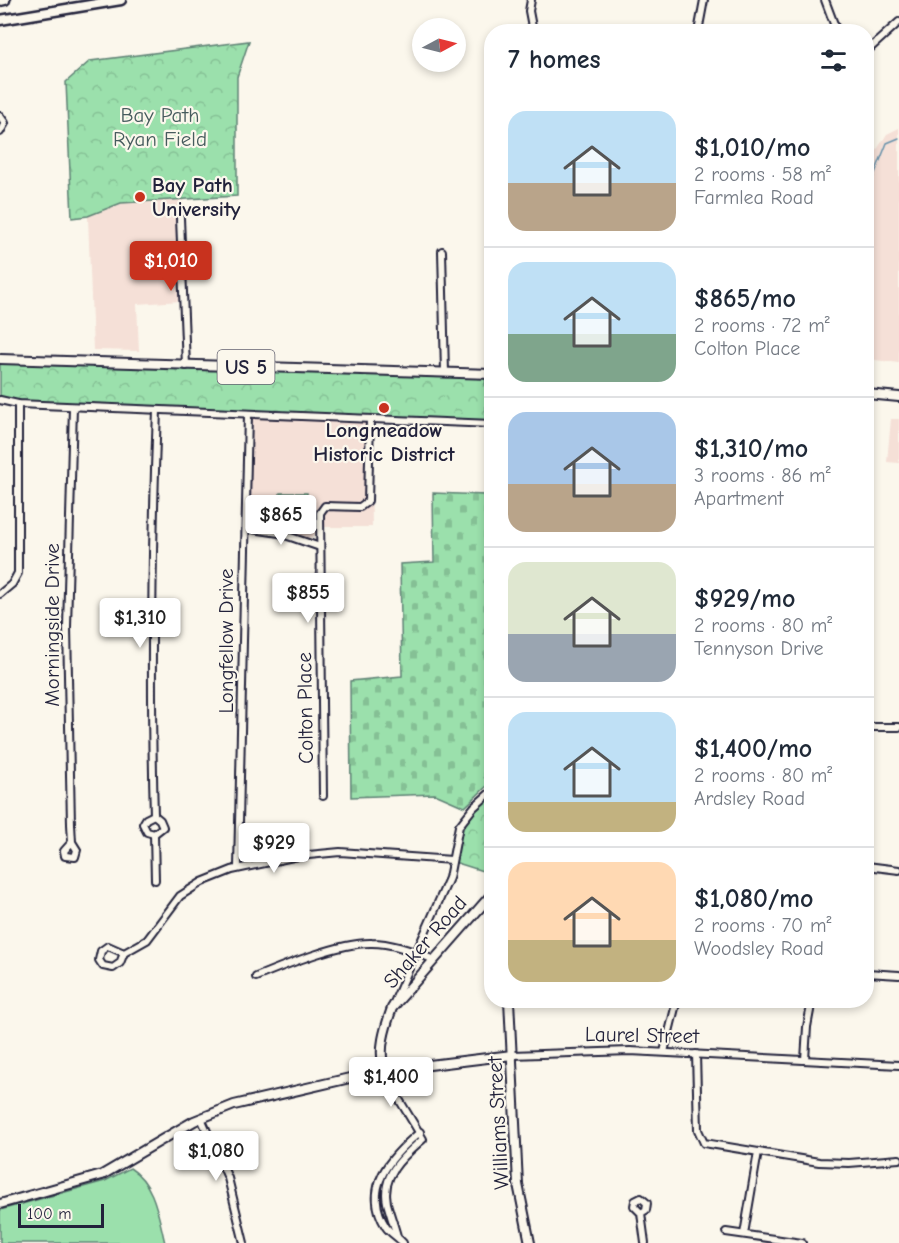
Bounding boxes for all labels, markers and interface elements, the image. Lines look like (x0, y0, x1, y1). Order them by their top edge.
north arrow (412, 18, 466, 72)
map controls (412, 18, 466, 72)
icon: filters (817, 44, 850, 77)
text: 7 homes (508, 45, 601, 75)
park label: Bay Path Ryan Field (113, 103, 207, 151)
text: $1,010/mo (694, 133, 810, 163)
icon: home (556, 135, 628, 207)
text: 2 rooms · 58 m² (694, 163, 831, 186)
place label: Bay Path University (152, 173, 241, 221)
text: Farmlea Road (694, 186, 814, 209)
marker: Bay Path University (133, 190, 147, 204)
pin: $1,010 (122, 241, 220, 292)
text: $1,010 (144, 249, 198, 272)
text: $865/mo (694, 284, 796, 314)
icon: home (556, 286, 628, 358)
text: 2 rooms · 72 m² (694, 314, 830, 337)
text: Colton Place (694, 337, 800, 360)
road number: US 5 (218, 350, 274, 384)
marker: Longmeadow Historic District (377, 401, 391, 415)
place label: Longmeadow Historic District (313, 418, 456, 466)
text: $1,310/mo (694, 434, 808, 464)
icon: home (556, 436, 628, 508)
text: 3 rooms · 86 m² (694, 464, 831, 487)
text: Apartment (694, 487, 784, 510)
pin: $865 (245, 495, 317, 546)
text: $865 (259, 503, 303, 526)
street label: Morningside Drive (40, 543, 64, 707)
street label: Longfellow Drive (214, 569, 238, 713)
pin: $855 (272, 573, 344, 624)
text: $855 (286, 581, 330, 604)
text: $929/mo (694, 584, 795, 614)
icon: home (556, 586, 628, 658)
pin: $1,310 (91, 598, 189, 649)
text: $1,310 (114, 606, 166, 629)
text: 2 rooms · 80 m² (694, 614, 832, 637)
text: Tennyson Drive (694, 637, 824, 660)
street label: Colton Place (292, 652, 318, 764)
text: $1,400/mo (694, 734, 812, 764)
icon: home (556, 736, 628, 808)
text: 2 rooms · 80 m² (694, 764, 832, 787)
text: Ardsley Road (694, 787, 805, 810)
pin: $929 (238, 823, 310, 874)
text: $929 (253, 831, 295, 854)
text: $1,080/mo (694, 884, 813, 914)
icon: home (556, 886, 628, 958)
street label: Shaker Road (378, 891, 472, 993)
text: 2 rooms · 70 m² (694, 914, 831, 937)
text: Woodsley Road (694, 937, 824, 960)
street label: Laurel Street (585, 1022, 700, 1048)
street label: Williams Street (482, 1055, 513, 1190)
pin: $1,400 (342, 1057, 440, 1108)
text: $1,400 (363, 1065, 419, 1088)
pin: $1,080 (167, 1131, 265, 1182)
text: $1,080 (188, 1139, 244, 1162)
scale bar (18, 1201, 104, 1228)
text: 100 m (27, 1205, 71, 1223)

